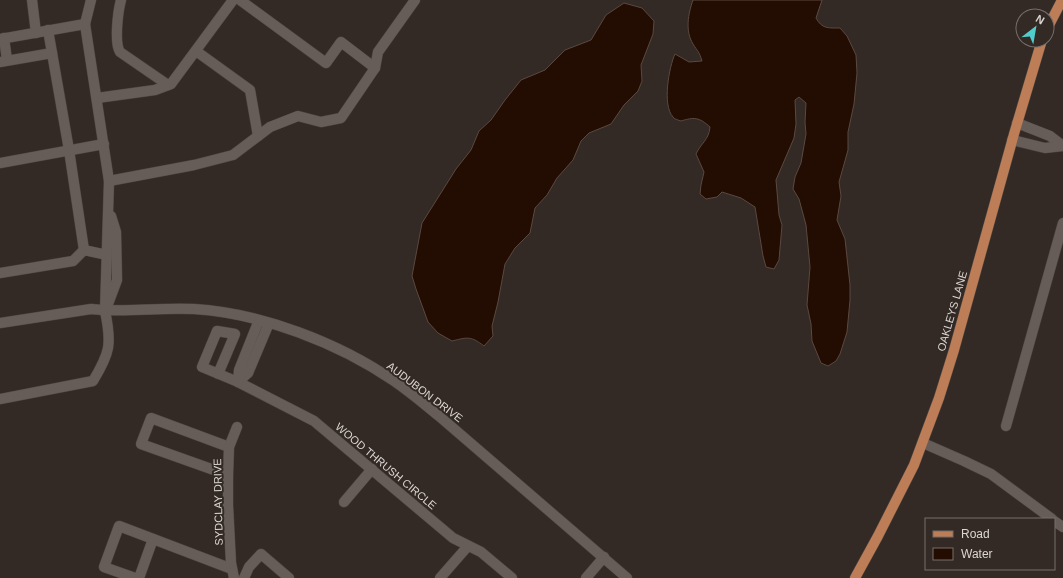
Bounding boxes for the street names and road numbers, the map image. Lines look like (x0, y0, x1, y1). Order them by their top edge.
street label: OAKLEYS LANE (935, 269, 969, 353)
street label: AUDUBON DRIVE (385, 360, 465, 424)
street label: WOOD THRUSH CIRCLE (333, 420, 439, 512)
street label: SYDCLAY DRIVE (211, 458, 225, 546)

